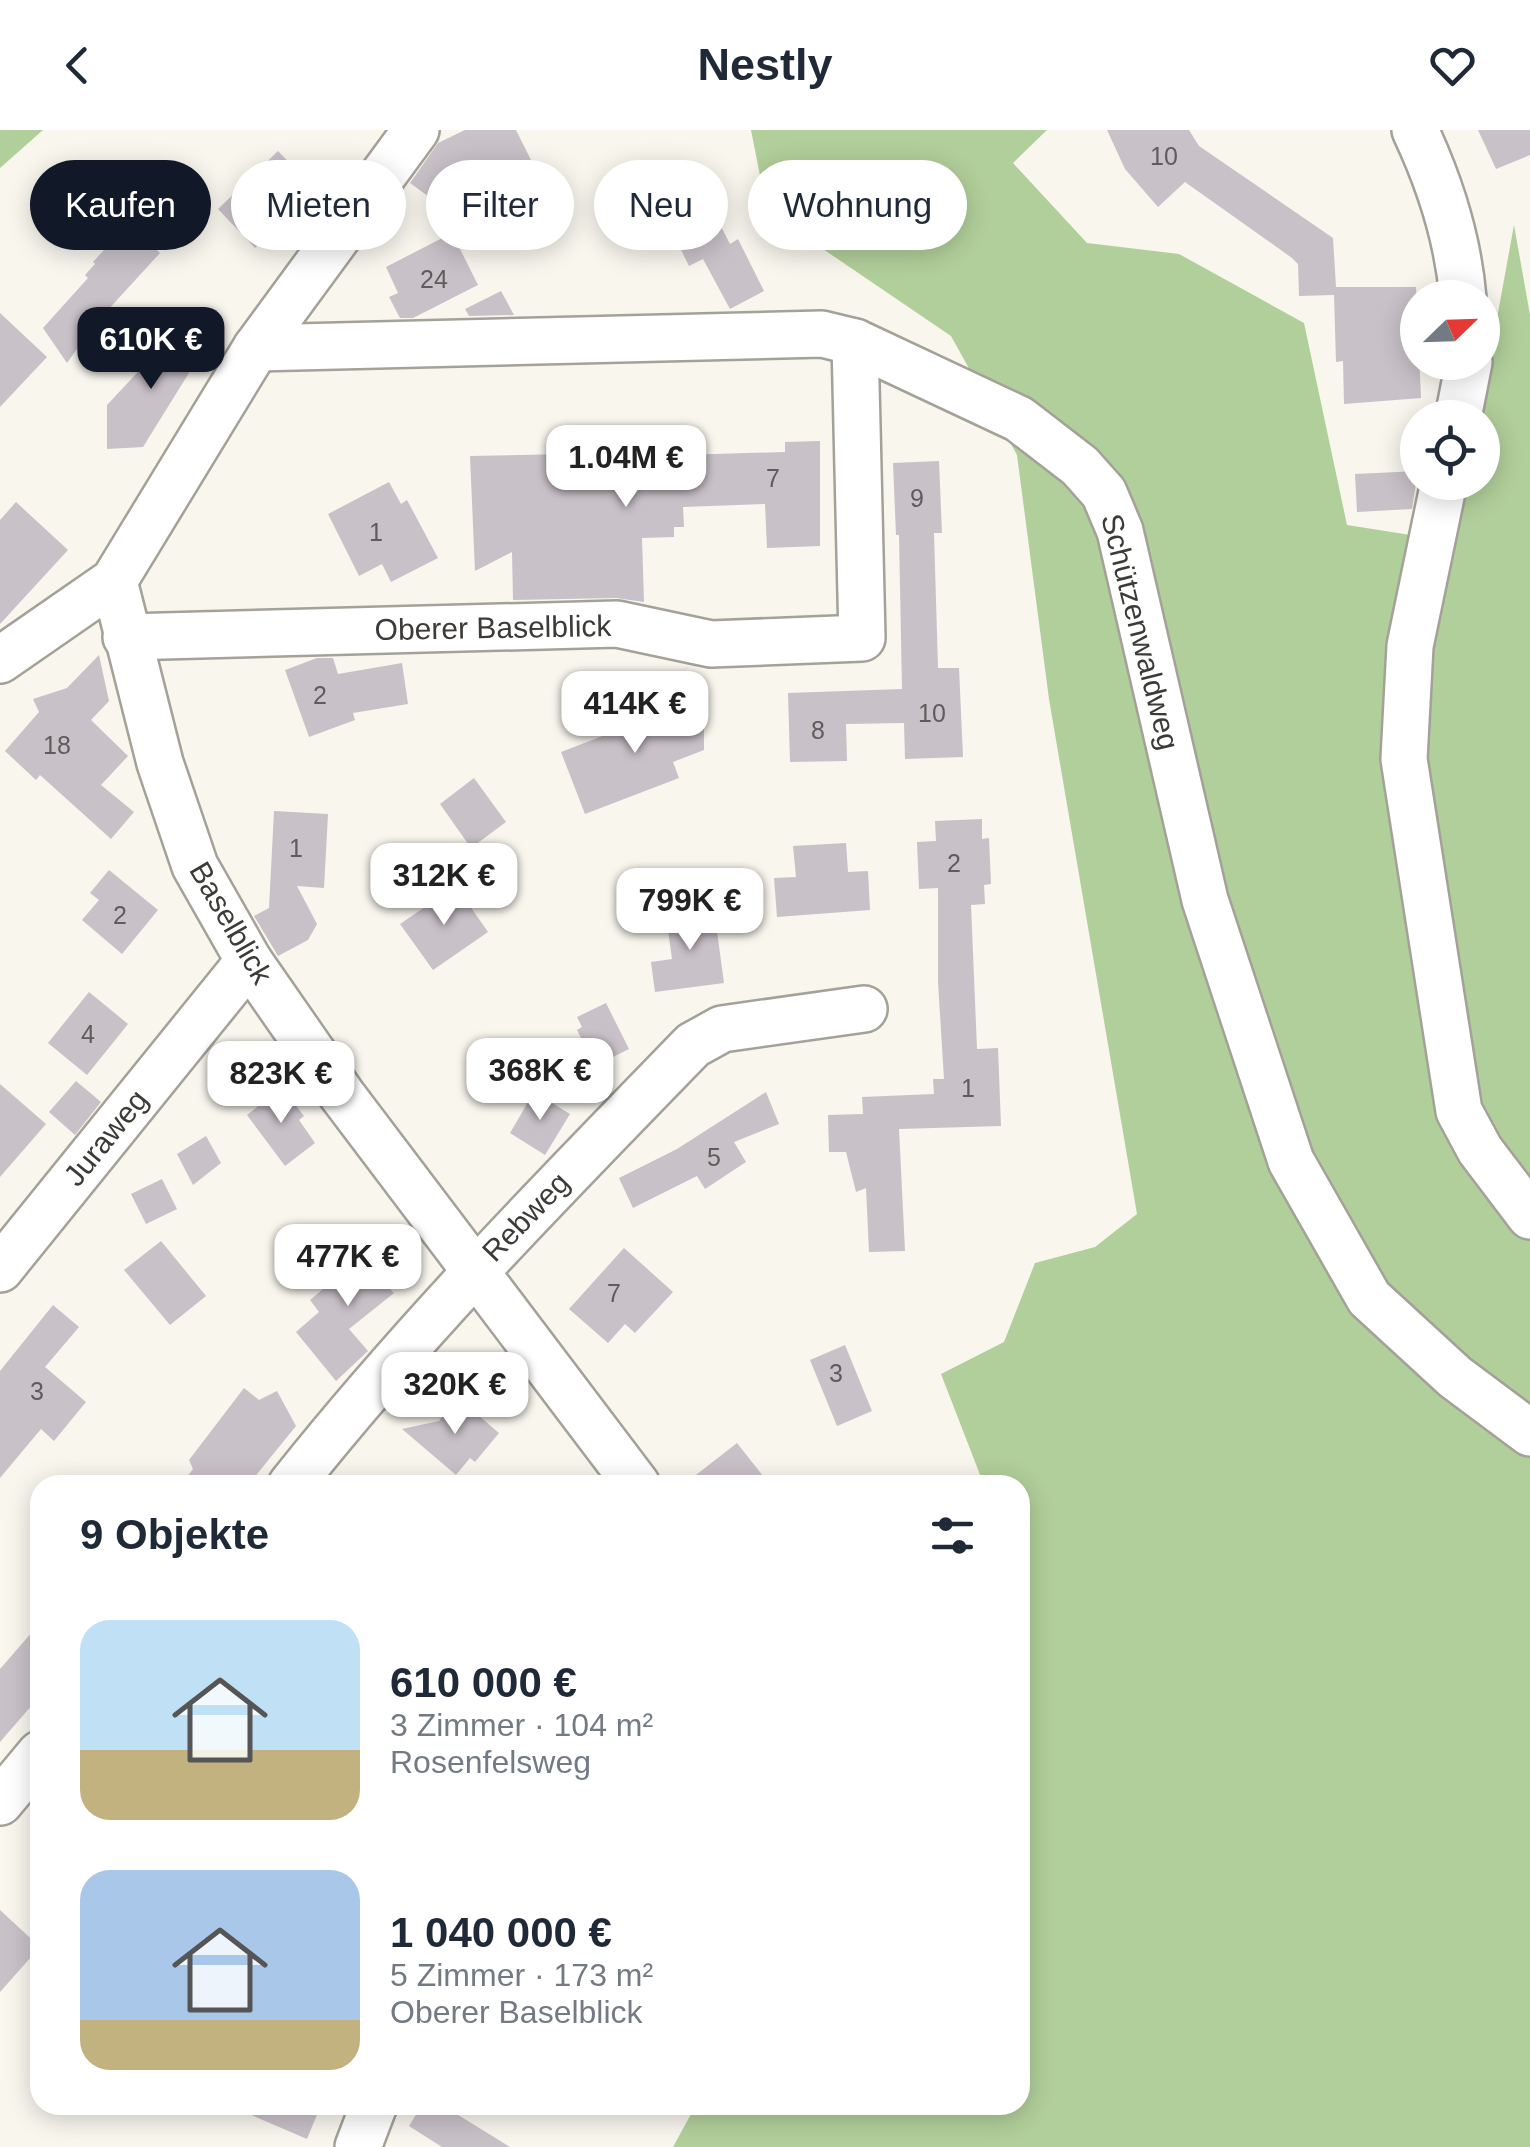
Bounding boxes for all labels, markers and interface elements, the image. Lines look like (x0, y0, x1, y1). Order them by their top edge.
icon: back (50, 38, 105, 93)
icon: heart (1425, 38, 1480, 93)
text: Nestly (697, 39, 833, 90)
house number: 10 (1150, 142, 1178, 170)
chip: Kaufen (30, 160, 211, 250)
chip: Mieten (231, 160, 406, 250)
chip: Filter (426, 160, 574, 250)
chip: Neu (594, 160, 728, 250)
chip: Wohnung (748, 160, 967, 250)
house number: 24 (420, 265, 448, 293)
north arrow (1400, 280, 1500, 380)
map controls (1400, 280, 1500, 500)
pin: 610K € (70, 307, 232, 392)
text: 610K € (99, 321, 203, 357)
button: locate (1400, 400, 1500, 500)
pin: 1.04M € (534, 425, 718, 510)
text: 1.04M € (568, 439, 684, 475)
house number: 7 (766, 464, 780, 492)
house number: 9 (910, 484, 924, 512)
street label: Schützenwaldweg (1095, 511, 1186, 753)
house number: 1 (369, 518, 383, 546)
street label: Oberer Baselblick (374, 609, 613, 646)
pin: 414K € (554, 671, 716, 756)
house number: 2 (313, 681, 327, 709)
text: 414K € (583, 685, 687, 721)
house number: 10 (918, 699, 946, 727)
house number: 8 (811, 716, 825, 744)
house number: 18 (43, 731, 71, 759)
house number: 1 (289, 834, 303, 862)
pin: 312K € (363, 843, 525, 928)
house number: 2 (947, 849, 961, 877)
street label: Baselblick (183, 856, 280, 990)
text: 312K € (392, 857, 496, 893)
pin: 799K € (609, 868, 771, 953)
text: 799K € (638, 882, 742, 918)
house number: 2 (113, 901, 127, 929)
house number: 4 (81, 1020, 95, 1048)
pin: 368K € (459, 1038, 621, 1123)
pin: 823K € (200, 1041, 362, 1126)
text: 368K € (488, 1052, 592, 1088)
text: 823K € (229, 1055, 333, 1091)
house number: 1 (961, 1074, 975, 1102)
street label: Juraweg (57, 1083, 154, 1192)
house number: 5 (707, 1143, 721, 1171)
street label: Rebweg (476, 1166, 576, 1268)
pin: 477K € (267, 1224, 429, 1309)
text: 477K € (296, 1238, 400, 1274)
house number: 7 (607, 1279, 621, 1307)
pin: 320K € (374, 1352, 536, 1437)
house number: 3 (829, 1359, 843, 1387)
text: 320K € (403, 1366, 507, 1402)
house number: 3 (30, 1377, 44, 1405)
icon: filters (925, 1508, 980, 1563)
text: 9 Objekte (80, 1511, 269, 1558)
text: 610 000 € (390, 1659, 577, 1706)
icon: home (160, 1660, 280, 1780)
text: 3 Zimmer · 104 m² (390, 1707, 653, 1743)
text: Rosenfelsweg (390, 1744, 591, 1780)
text: 1 040 000 € (390, 1909, 612, 1956)
icon: home (160, 1910, 280, 2030)
text: 5 Zimmer · 173 m² (390, 1957, 653, 1993)
text: Oberer Baselblick (390, 1994, 643, 2030)

